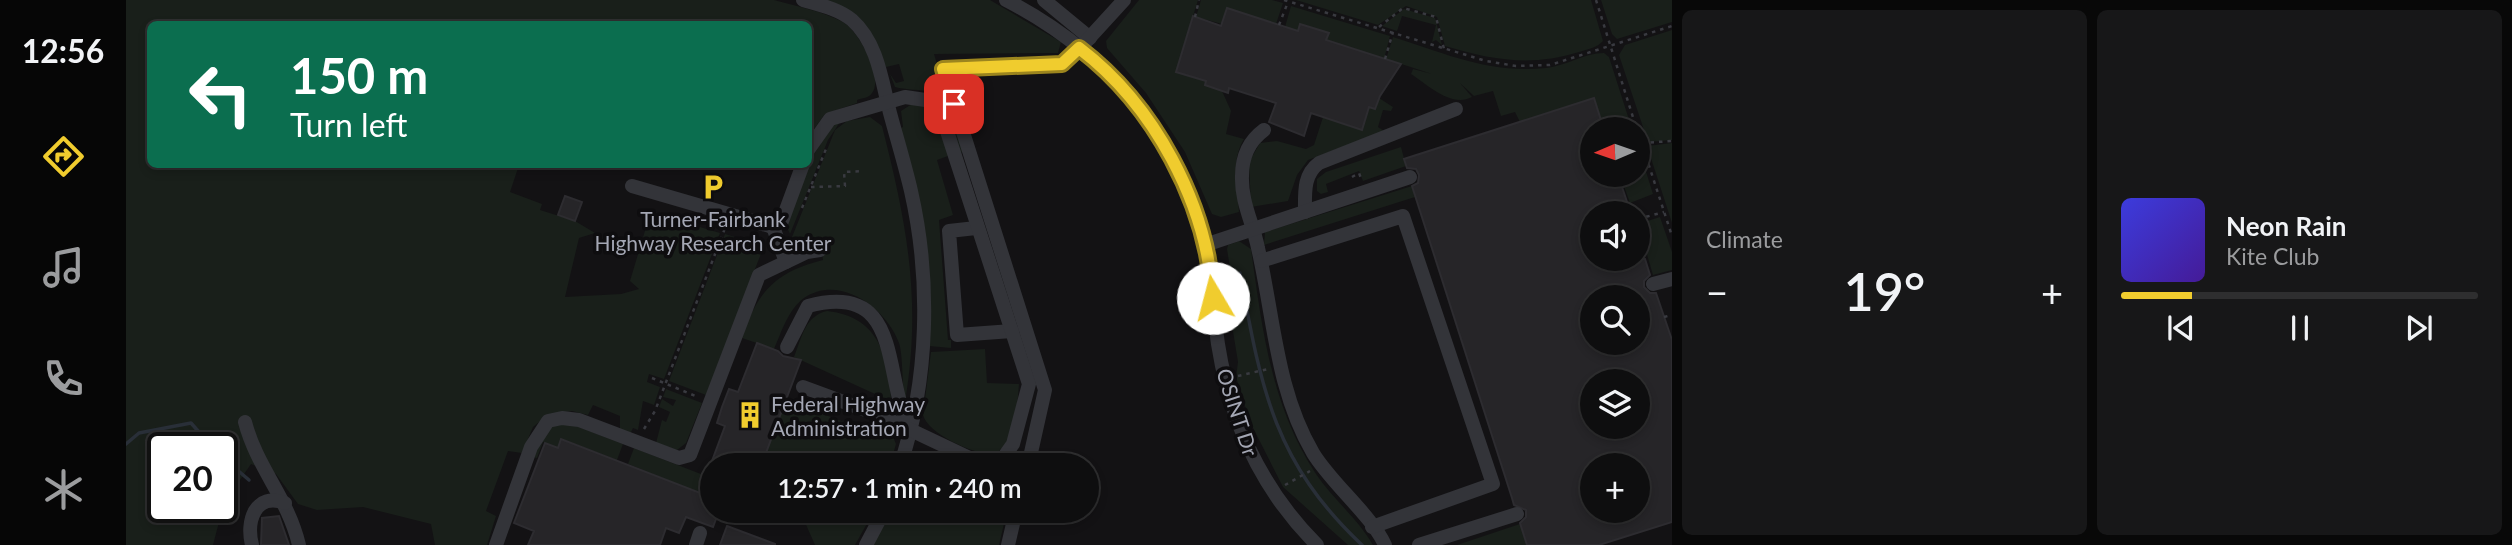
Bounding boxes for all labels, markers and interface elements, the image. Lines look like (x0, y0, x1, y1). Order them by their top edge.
text: 12:56 (22, 31, 104, 70)
text: 150 m (290, 46, 428, 104)
icon: left (175, 49, 266, 140)
pin (924, 74, 984, 134)
icon: arrive (935, 85, 973, 123)
text: Turn left (290, 105, 407, 144)
north arrow (1580, 117, 1650, 187)
map controls (1580, 117, 1650, 523)
icon: directions (39, 132, 88, 181)
parking icon: Turner-Fairbank Highway Research Center (698, 172, 728, 202)
button: sound (1580, 201, 1650, 271)
place label: Turner-Fairbank Highway Research Center (595, 206, 832, 255)
text: Neon Rain (2226, 210, 2346, 242)
text: Climate (1706, 225, 1783, 253)
text: Kite Club (2226, 242, 2319, 270)
icon: music (39, 243, 88, 292)
text: 19° (1844, 260, 1925, 322)
position arrow (1176, 261, 1250, 335)
text: − (1706, 269, 1728, 315)
text: + (2041, 269, 2063, 315)
button: search (1580, 285, 1650, 355)
icon: previous (2162, 309, 2200, 347)
icon: pause (2281, 309, 2319, 347)
icon: next (2400, 309, 2438, 347)
icon: phone (39, 354, 88, 403)
street label: OSINT Dr (1212, 365, 1264, 459)
button: layers (1580, 369, 1650, 439)
place label: Federal Highway Administration (771, 391, 925, 440)
building icon: Federal Highway Administration (735, 400, 765, 430)
speed limit sign: 20 (147, 432, 238, 523)
button: + (1580, 453, 1650, 523)
icon: climate (39, 465, 88, 514)
text: 12:57 · 1 min · 240 m (777, 472, 1022, 504)

